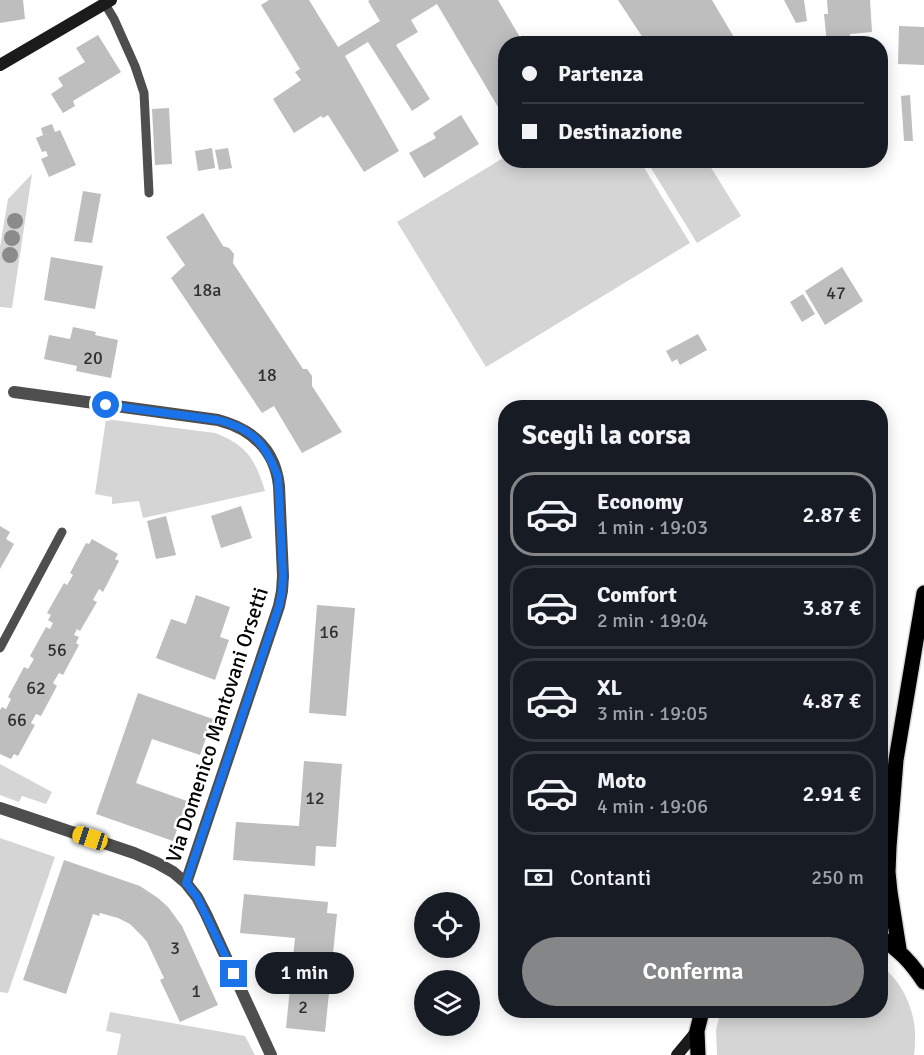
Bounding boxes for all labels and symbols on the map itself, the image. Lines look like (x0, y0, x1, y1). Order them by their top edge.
house number: 18a (193, 279, 221, 301)
house number: 47 (826, 282, 846, 304)
house number: 20 (83, 347, 103, 369)
house number: 18 (257, 364, 277, 386)
route start (92, 391, 119, 418)
street label: Via Domenico Mantovani Orsetti (160, 584, 274, 866)
house number: 16 (319, 621, 339, 643)
house number: 56 (47, 639, 67, 661)
house number: 62 (26, 677, 46, 699)
house number: 66 (7, 709, 27, 731)
house number: 12 (305, 787, 325, 809)
car (70, 824, 110, 852)
house number: 3 (170, 937, 180, 959)
callout: 1 min (255, 953, 354, 995)
route end (220, 960, 247, 987)
house number: 1 (191, 980, 201, 1002)
house number: 2 (298, 996, 308, 1018)

